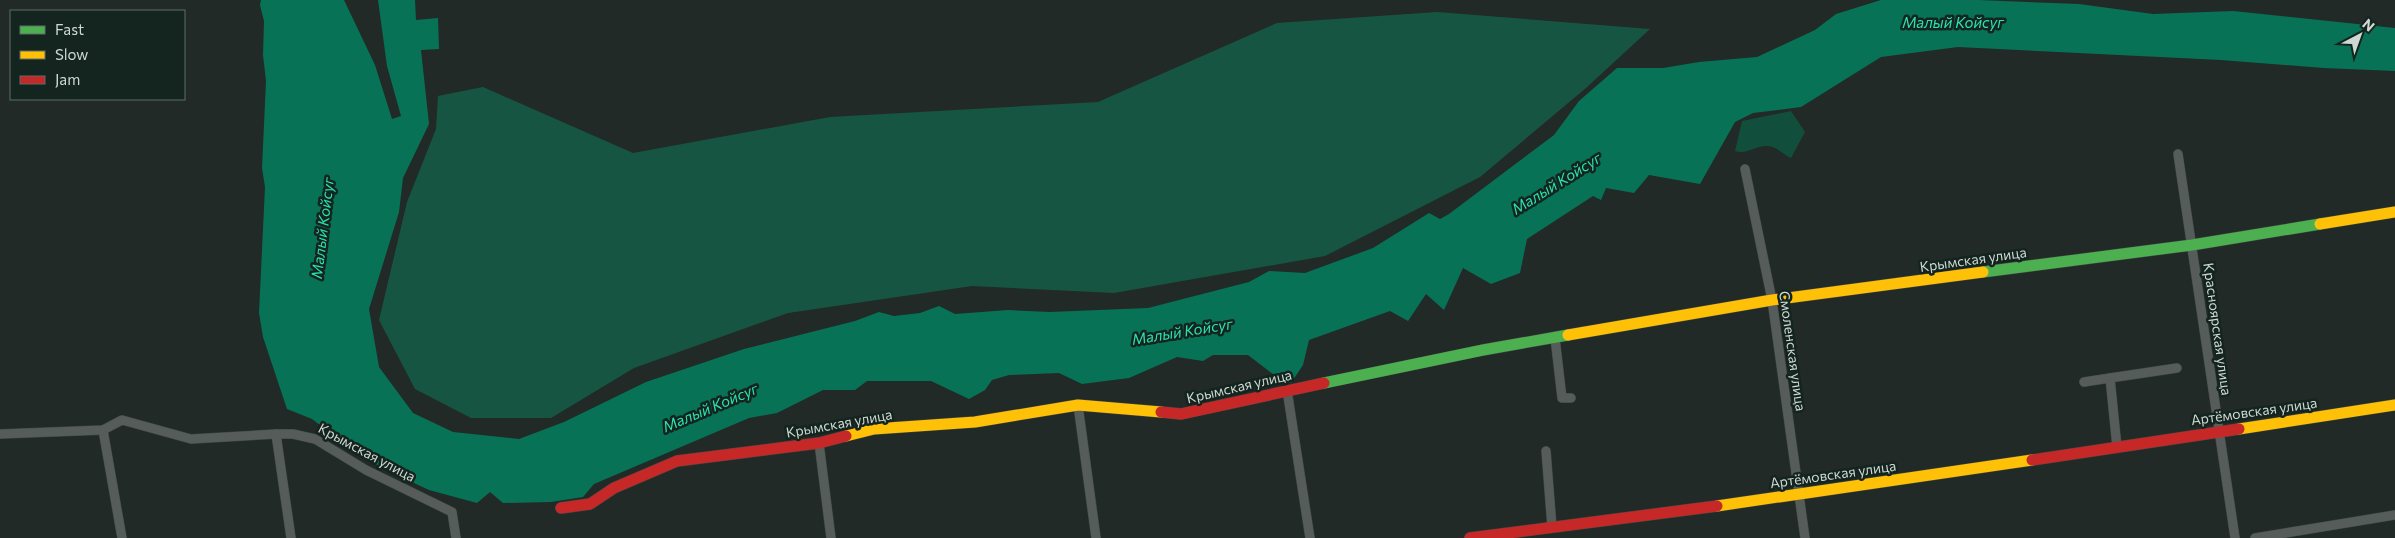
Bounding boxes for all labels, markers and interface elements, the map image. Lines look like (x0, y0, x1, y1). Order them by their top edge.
legend (10, 10, 185, 100)
north arrow (2335, 10, 2385, 60)
water label: Малый Койсуг (1902, 13, 2004, 31)
text: N (2359, 15, 2378, 35)
text: Fast (55, 20, 84, 38)
text: Slow (55, 45, 88, 63)
text: Jam (55, 70, 80, 88)
water label: Малый Койсуг (1508, 148, 1604, 218)
water label: Малый Койсуг (307, 176, 337, 280)
street label: Крымская улица (1919, 243, 2027, 275)
street label: Красноярская улица (2200, 262, 2236, 396)
street label: Смоленская улица (1776, 290, 1810, 412)
water label: Малый Койсуг (1130, 314, 1234, 348)
street label: Крымская улица (1185, 366, 1293, 406)
water label: Малый Койсуг (660, 379, 761, 435)
street label: Артёмовская улица (2190, 394, 2318, 428)
street label: Крымская улица (785, 405, 893, 441)
street label: Крымская улица (315, 419, 419, 485)
street label: Артёмовская улица (1769, 457, 1897, 491)

